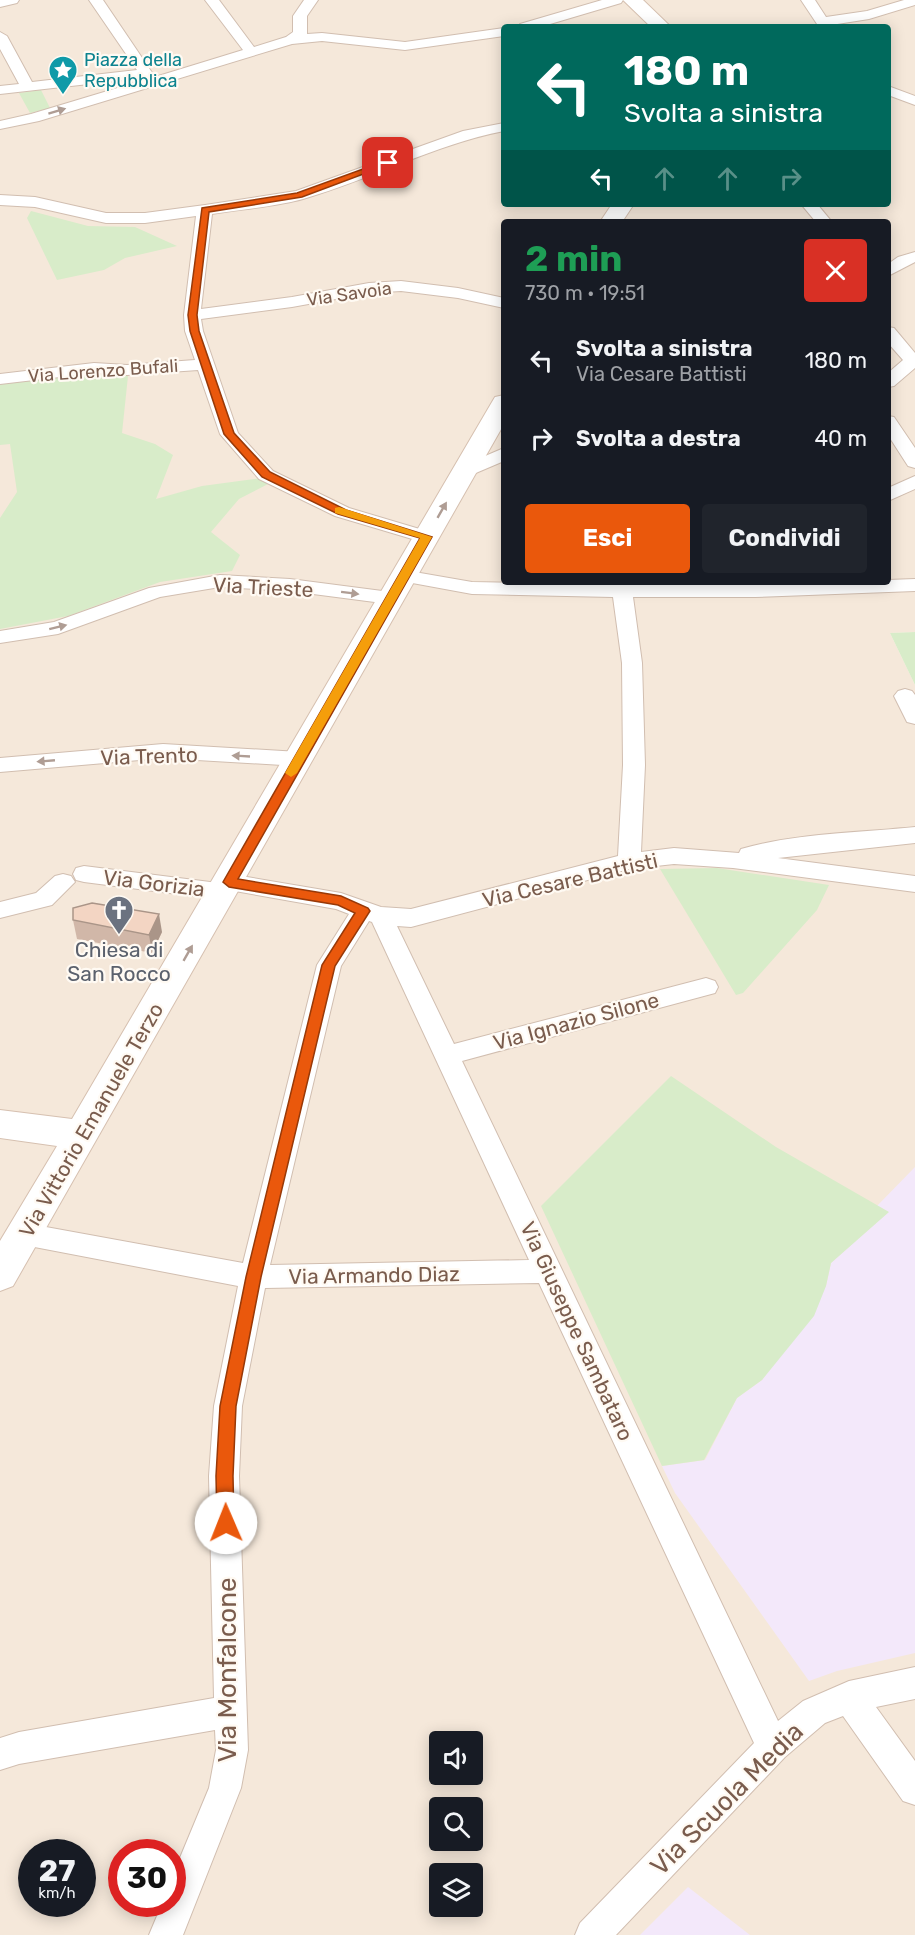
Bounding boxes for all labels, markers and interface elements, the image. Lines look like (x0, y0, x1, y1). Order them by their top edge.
text: 180 m (624, 46, 749, 96)
icon: left (525, 48, 603, 126)
place label: Piazza della Repubblica (84, 49, 182, 92)
place icon: Piazza della Repubblica (47, 54, 79, 96)
text: Svolta a sinistra (624, 97, 823, 129)
one-way arrow (48, 106, 66, 116)
pin (362, 137, 413, 188)
icon: arrive (371, 146, 404, 179)
icon: left (585, 162, 618, 195)
icon: ahead (648, 162, 681, 195)
icon: ahead (711, 162, 744, 195)
icon: right (774, 162, 807, 195)
text: 2 min (525, 237, 623, 280)
button: close (804, 239, 867, 302)
street label: Via Savoia (305, 277, 393, 311)
text: 730 m · 19:51 (525, 281, 645, 305)
text: Svolta a sinistra (576, 335, 753, 362)
icon: left (525, 344, 558, 377)
text: 180 m (805, 347, 867, 374)
street label: Via Lorenzo Bufali (27, 355, 179, 387)
text: Via Cesare Battisti (576, 362, 747, 386)
icon: right (525, 422, 558, 455)
text: Svolta a destra (576, 425, 741, 452)
text: 40 m (814, 425, 867, 452)
one-way arrow (437, 501, 447, 518)
button: Esci (525, 504, 690, 573)
button: Condividi (702, 504, 867, 573)
street label: Via Trieste (212, 572, 314, 602)
one-way arrow (340, 588, 359, 598)
one-way arrow (48, 622, 67, 632)
street label: Via Trento (100, 742, 198, 770)
one-way arrow (231, 751, 250, 760)
one-way arrow (37, 756, 56, 766)
street label: Via Cesare Battisti (480, 848, 660, 912)
street label: Via Gorizia (102, 864, 206, 902)
church icon: Chiesa di San Rocco (103, 894, 135, 936)
place label: Chiesa di San Rocco (67, 937, 171, 986)
one-way arrow (183, 945, 194, 961)
street label: Via Ignazio Silone (490, 987, 662, 1055)
street label: Via Vittorio Emanuele Terzo (14, 998, 168, 1242)
street label: Via Giuseppe Sambataro (515, 1217, 639, 1445)
street label: Via Armando Diaz (288, 1261, 460, 1289)
position arrow (194, 1491, 258, 1555)
street label: Via Monfalcone (212, 1577, 243, 1763)
street label: Via Scuola Media (644, 1716, 810, 1882)
map controls (429, 1731, 483, 1917)
button: sound (429, 1731, 483, 1785)
button: search (429, 1797, 483, 1851)
speed limit sign: 30 (108, 1839, 186, 1917)
text: 27 (39, 1853, 75, 1889)
button: layers (429, 1863, 483, 1917)
text: km/h (38, 1884, 76, 1902)

